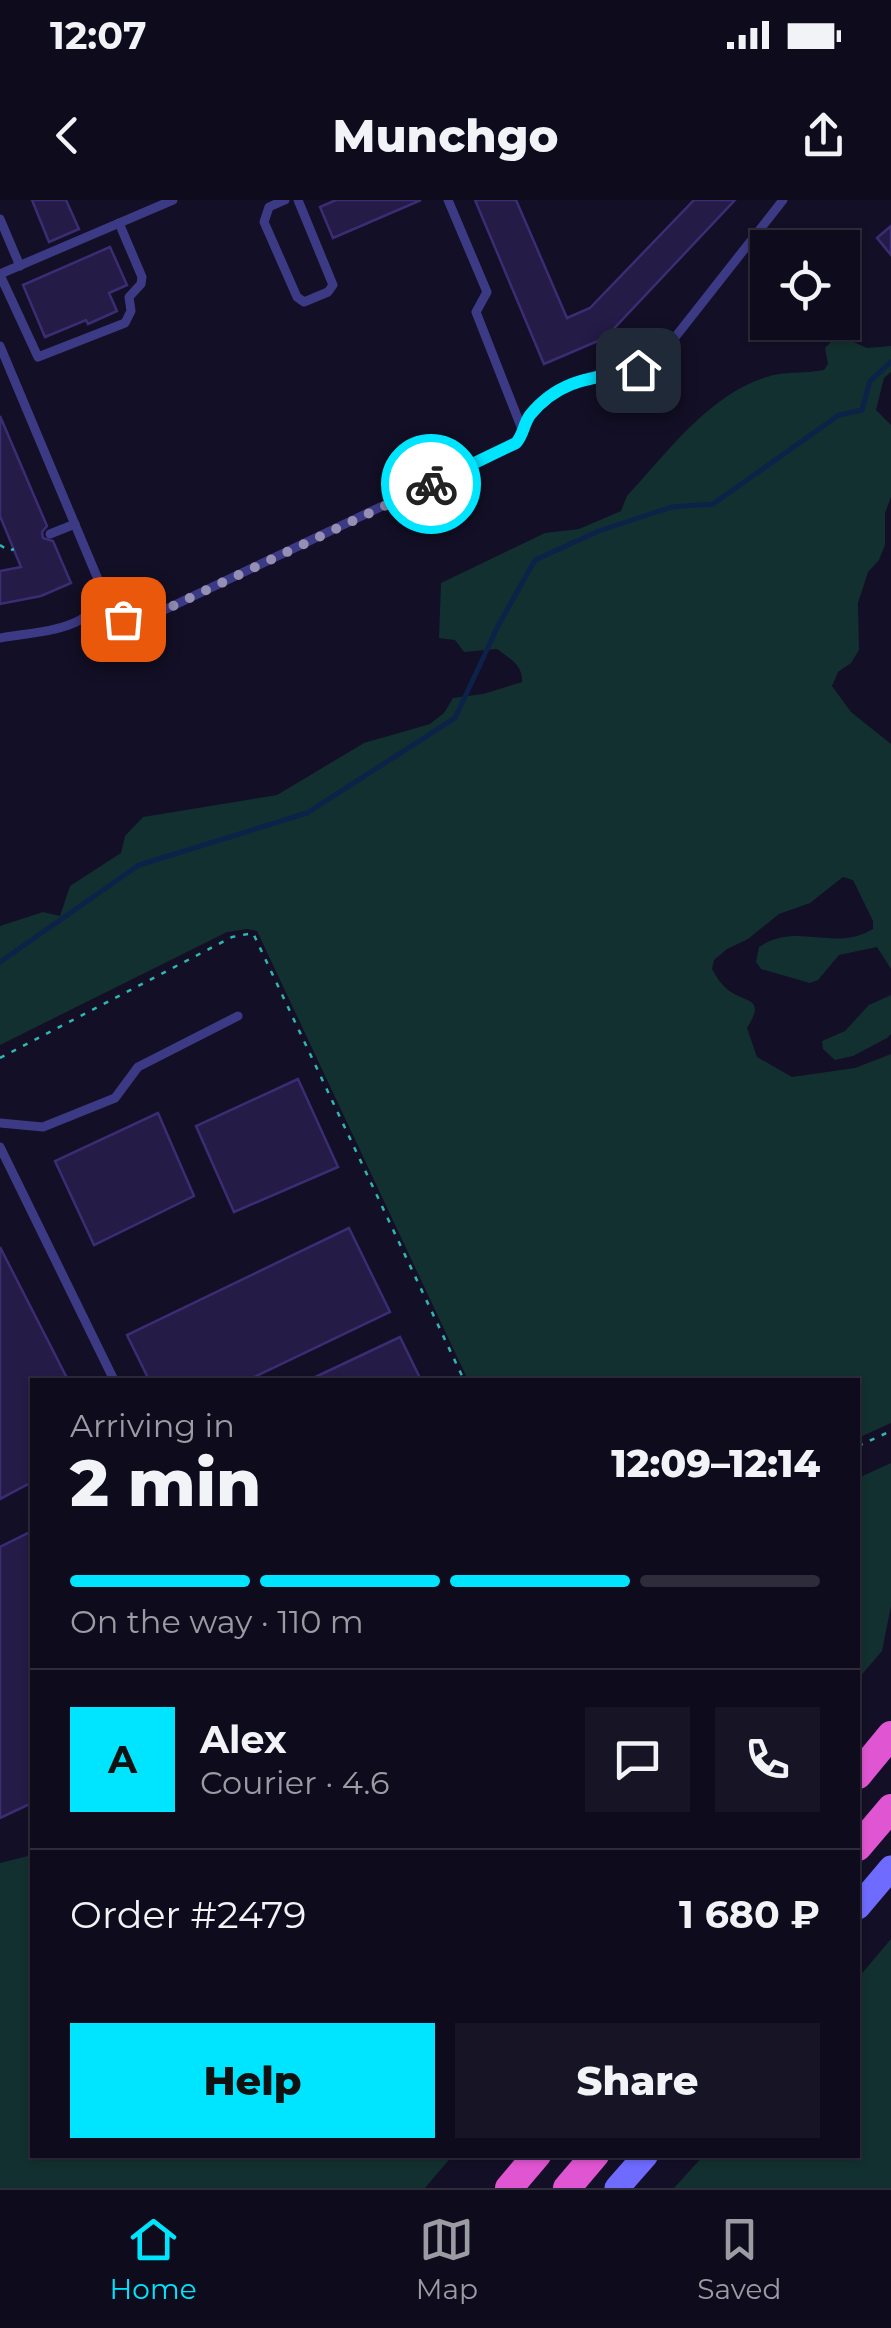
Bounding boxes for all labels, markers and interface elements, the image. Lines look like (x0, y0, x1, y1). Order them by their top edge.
text: 12:07 (50, 12, 147, 59)
icon: back (40, 108, 95, 163)
text: Munchgo (332, 108, 559, 163)
icon: share (796, 108, 851, 163)
map controls (750, 230, 860, 340)
button: locate (750, 230, 860, 340)
pin (596, 328, 681, 413)
icon: home (611, 343, 666, 398)
courier (381, 434, 481, 534)
icon: bike (404, 457, 459, 512)
pin (81, 577, 166, 662)
icon: bag (96, 592, 151, 647)
text: Arriving in (70, 1406, 235, 1445)
text: 12:09–12:14 (611, 1440, 820, 1487)
text: 2 min (70, 1443, 261, 1522)
text: On the way · 110 m (70, 1602, 364, 1641)
button: chat (585, 1707, 690, 1812)
button: phone (715, 1707, 820, 1812)
text: Alex (200, 1716, 287, 1763)
text: A (108, 1736, 137, 1783)
text: Courier · 4.6 (200, 1763, 389, 1802)
text: Order #2479 (70, 1891, 306, 1938)
text: 1 680 ₽ (679, 1891, 820, 1938)
button: Help (70, 2023, 435, 2138)
button: Share (455, 2023, 820, 2138)
tab: Home (110, 2212, 197, 2306)
tab: Map (416, 2212, 478, 2306)
tab: Saved (697, 2212, 781, 2306)

